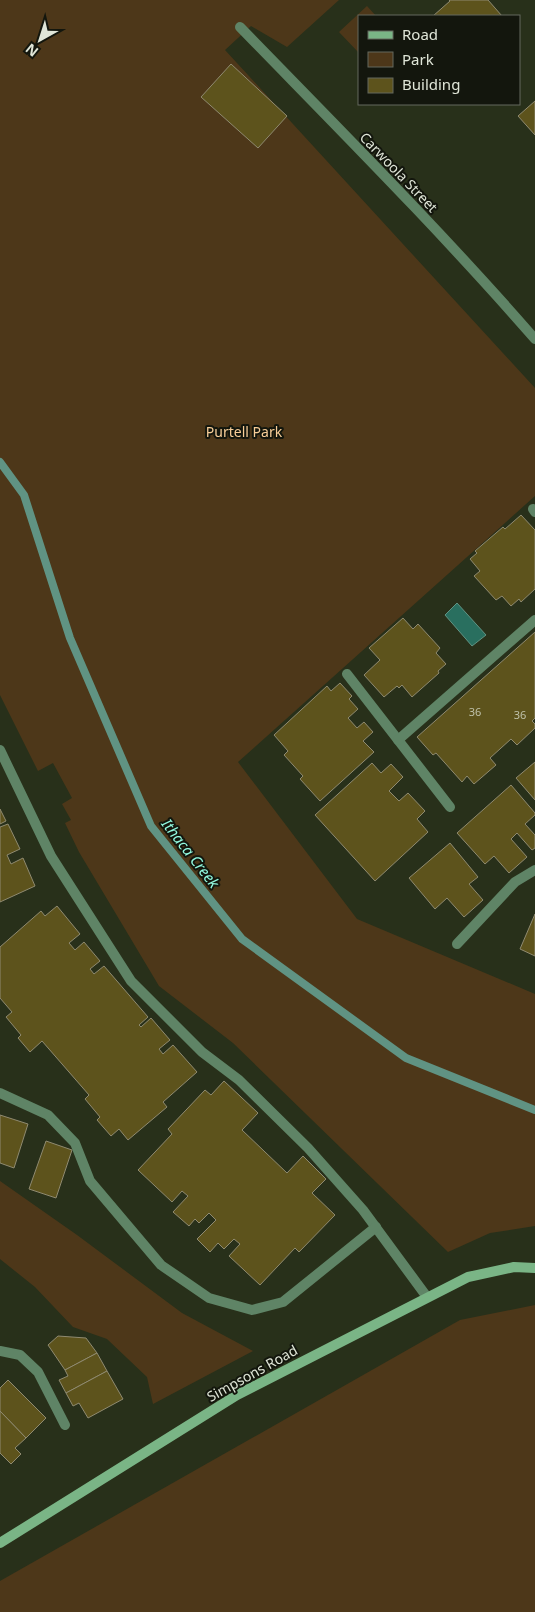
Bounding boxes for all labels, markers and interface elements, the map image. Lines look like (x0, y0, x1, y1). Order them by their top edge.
north arrow (15, 15, 65, 65)
legend (358, 15, 520, 105)
text: Road (402, 24, 438, 44)
text: N (21, 40, 42, 61)
text: Park (402, 49, 434, 69)
text: Building (402, 74, 460, 94)
street label: Carwoola Street (356, 128, 442, 216)
park label: Purtell Park (206, 422, 283, 441)
house number: 36 (469, 704, 481, 719)
house number: 36 (514, 707, 526, 722)
water label: Ithaca Creek (157, 813, 225, 892)
street label: Simpsons Road (203, 1340, 301, 1406)

